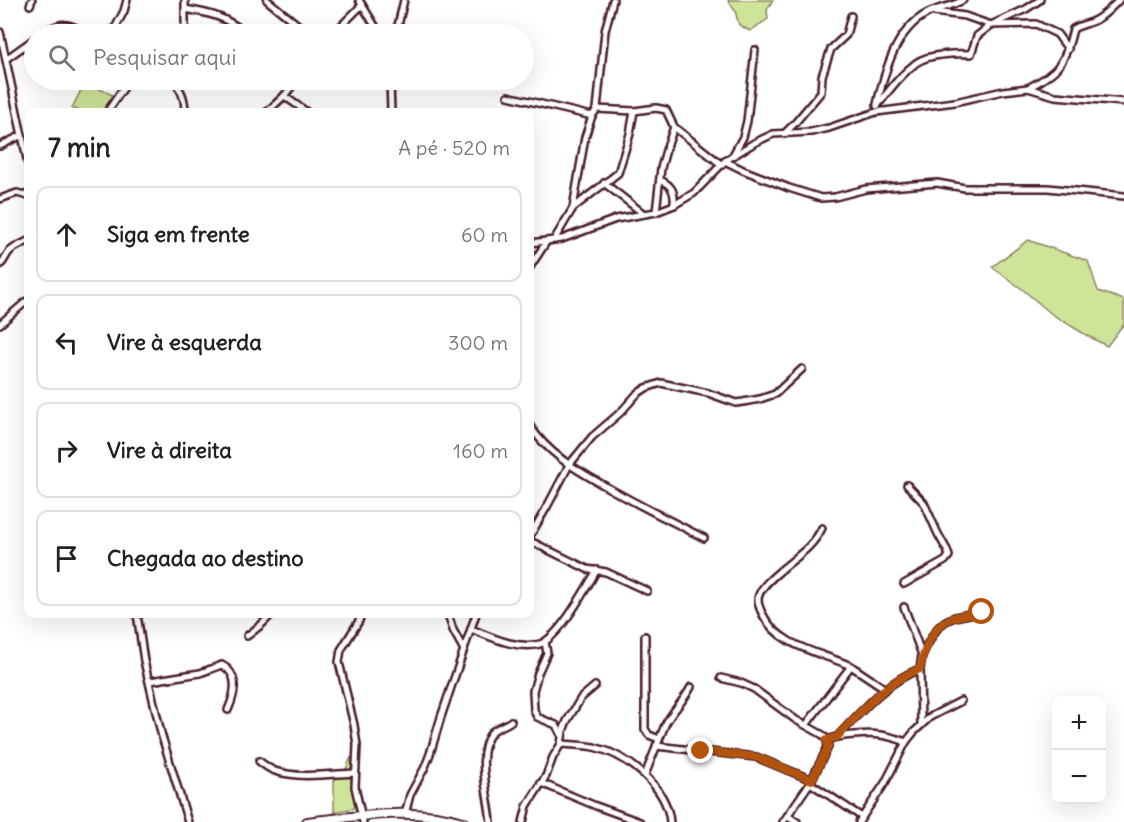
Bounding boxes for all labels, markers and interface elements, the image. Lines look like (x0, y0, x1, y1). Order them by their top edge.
search box (24, 24, 534, 90)
icon: search (45, 41, 78, 74)
text: Pesquisar aqui (93, 43, 236, 71)
text: 7 min (48, 131, 111, 164)
text: A pé · 520 m (398, 135, 510, 160)
icon: ahead (50, 218, 83, 251)
text: Siga em frente (107, 220, 250, 248)
text: 60 m (461, 222, 508, 247)
icon: left (50, 326, 83, 359)
text: Vire à esquerda (107, 328, 262, 356)
text: 300 m (448, 330, 508, 355)
icon: right (50, 434, 83, 467)
text: Vire à direita (107, 436, 232, 464)
text: 160 m (453, 438, 508, 463)
icon: arrive (50, 542, 83, 575)
text: Chegada ao destino (107, 544, 304, 572)
route start (968, 598, 994, 624)
map controls (1052, 696, 1106, 804)
button: + (1052, 696, 1106, 750)
route end (687, 737, 713, 763)
button: − (1052, 750, 1106, 804)

